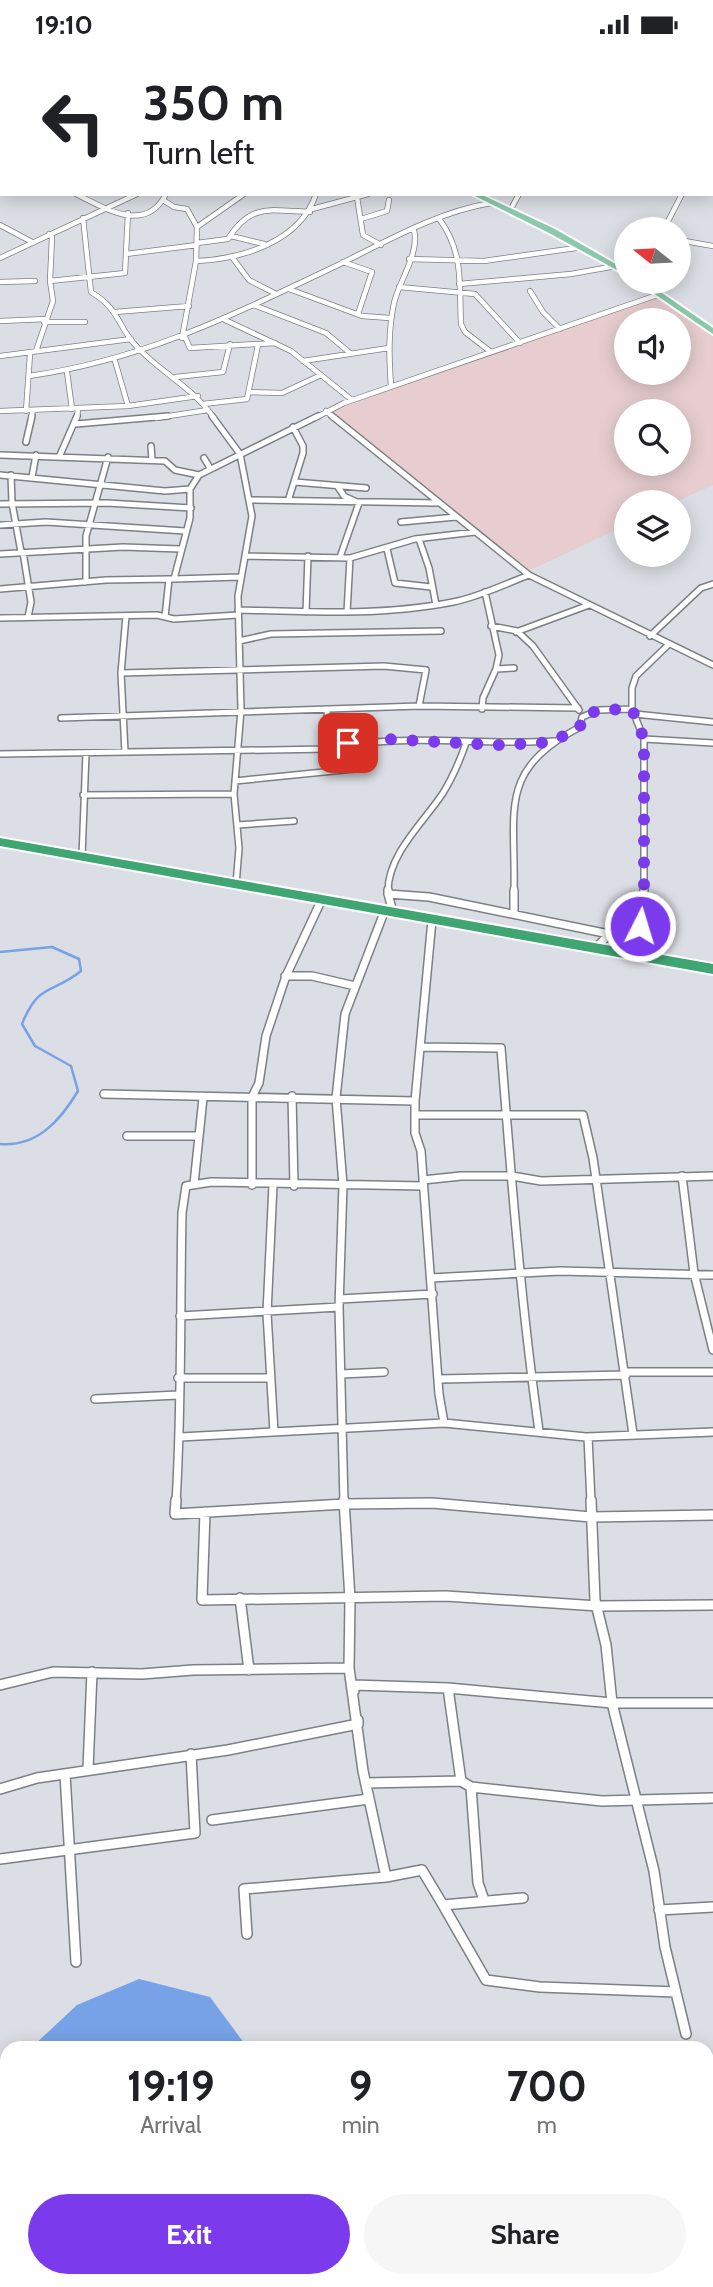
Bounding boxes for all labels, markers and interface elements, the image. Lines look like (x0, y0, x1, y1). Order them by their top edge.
text: 19:10 (35, 9, 93, 41)
text: 350 m (143, 73, 284, 132)
icon: left (28, 77, 119, 168)
text: Turn left (143, 133, 254, 172)
north arrow (614, 217, 691, 294)
map controls (614, 217, 691, 567)
button: sound (614, 308, 691, 385)
button: search (614, 399, 691, 476)
button: layers (614, 490, 691, 567)
pin (318, 713, 378, 773)
icon: arrive (329, 724, 367, 762)
position arrow (603, 889, 677, 963)
text: 19:19 (127, 2060, 215, 2112)
text: 9 (349, 2060, 372, 2112)
text: 700 (507, 2060, 587, 2112)
text: Arrival (140, 2111, 201, 2139)
text: min (342, 2111, 380, 2139)
text: m (537, 2111, 557, 2139)
button: Exit (28, 2194, 350, 2274)
button: Share (364, 2194, 686, 2274)

